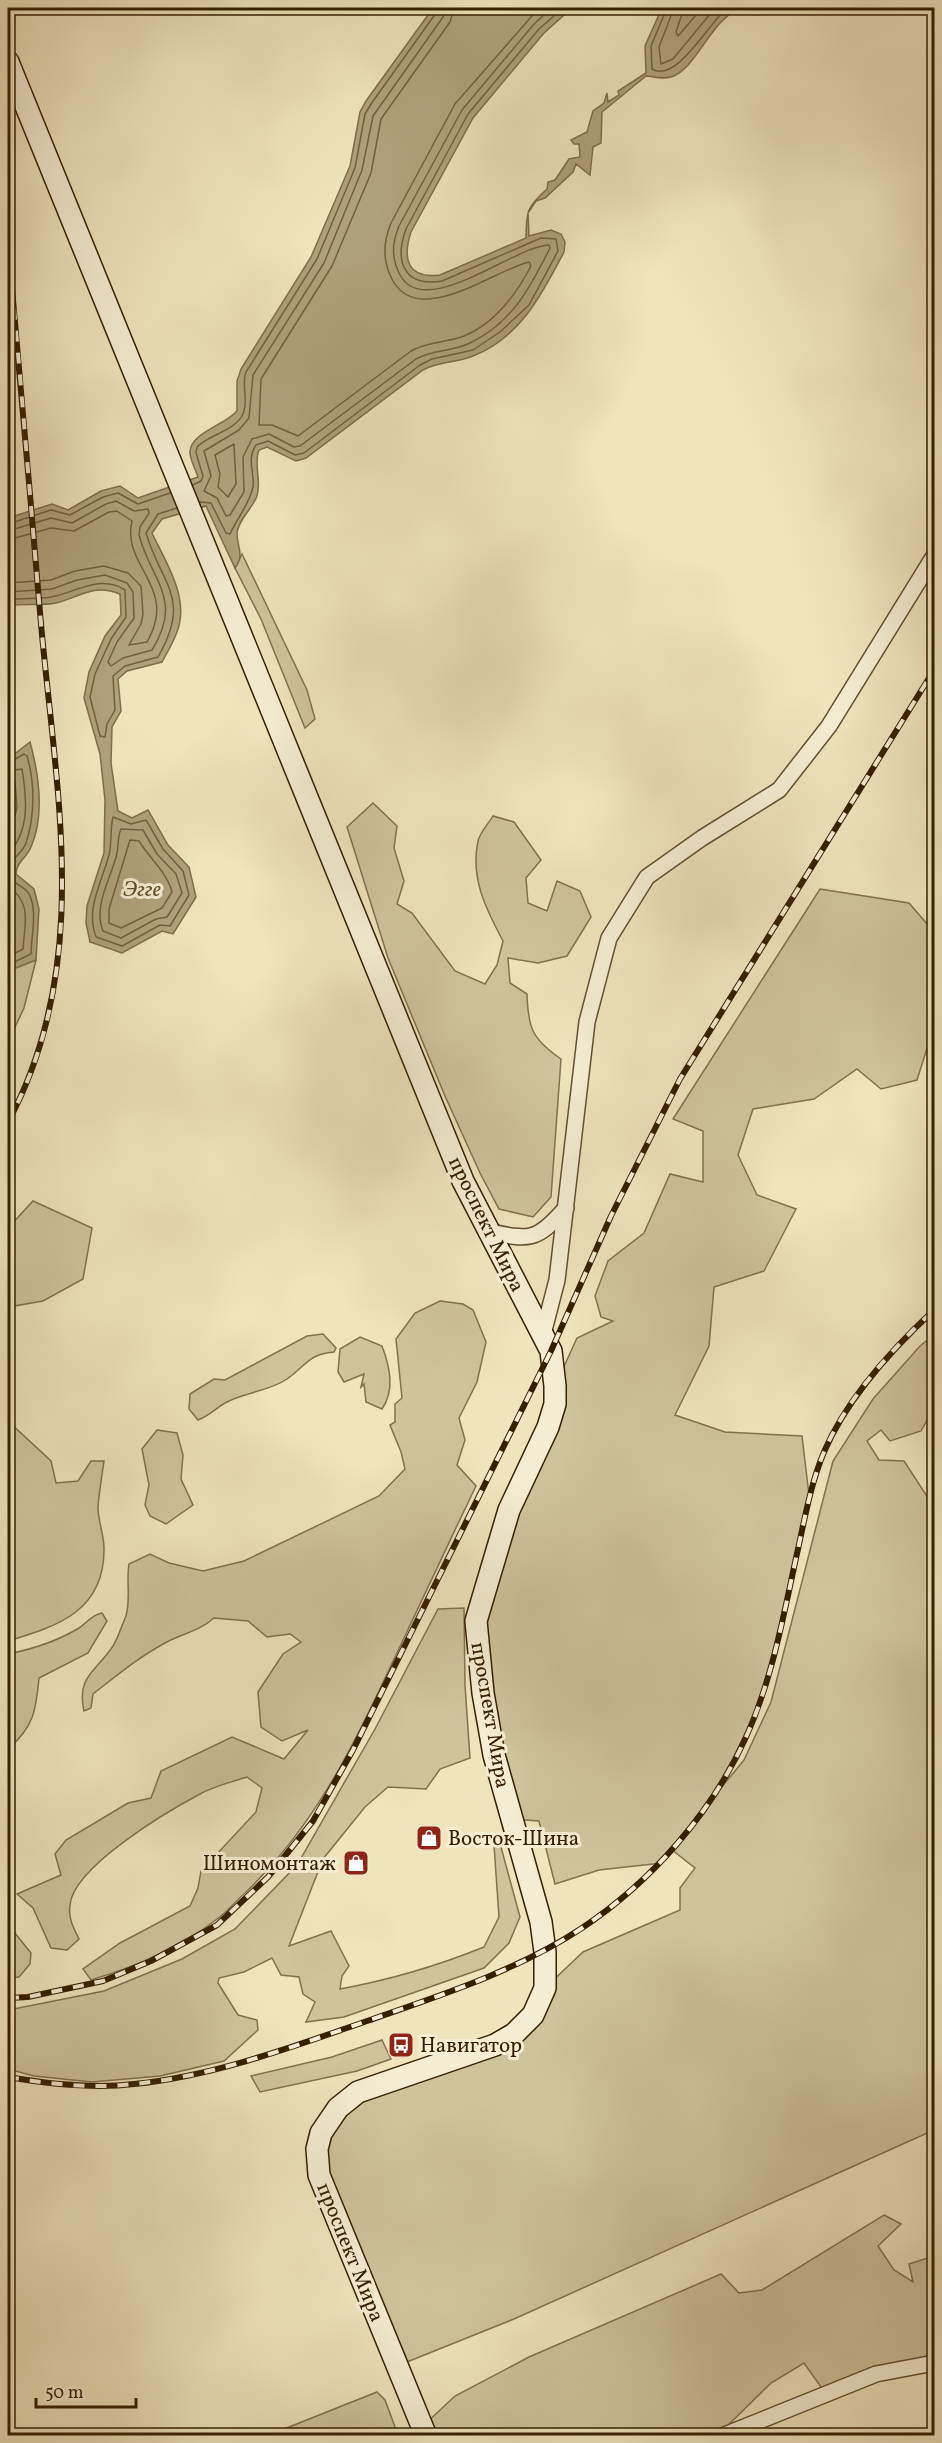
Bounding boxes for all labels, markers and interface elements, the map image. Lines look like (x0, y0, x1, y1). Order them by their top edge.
water label: Эгге (123, 875, 161, 906)
street label: проспект Мира (440, 1152, 531, 1297)
street label: проспект Мира (462, 1640, 517, 1791)
shop icon: Восток-Шина (414, 1823, 444, 1853)
place label: Восток-Шина (448, 1825, 579, 1854)
shop icon: Шиномонтаж (341, 1848, 371, 1878)
place label: Шиномонтаж (203, 1850, 336, 1879)
bus stop icon: Навигатор (386, 2030, 416, 2060)
place label: Навигатор (420, 2032, 522, 2061)
street label: проспект Мира (308, 2179, 391, 2326)
scale bar (36, 2371, 136, 2409)
text: 50 m (45, 2381, 84, 2406)

